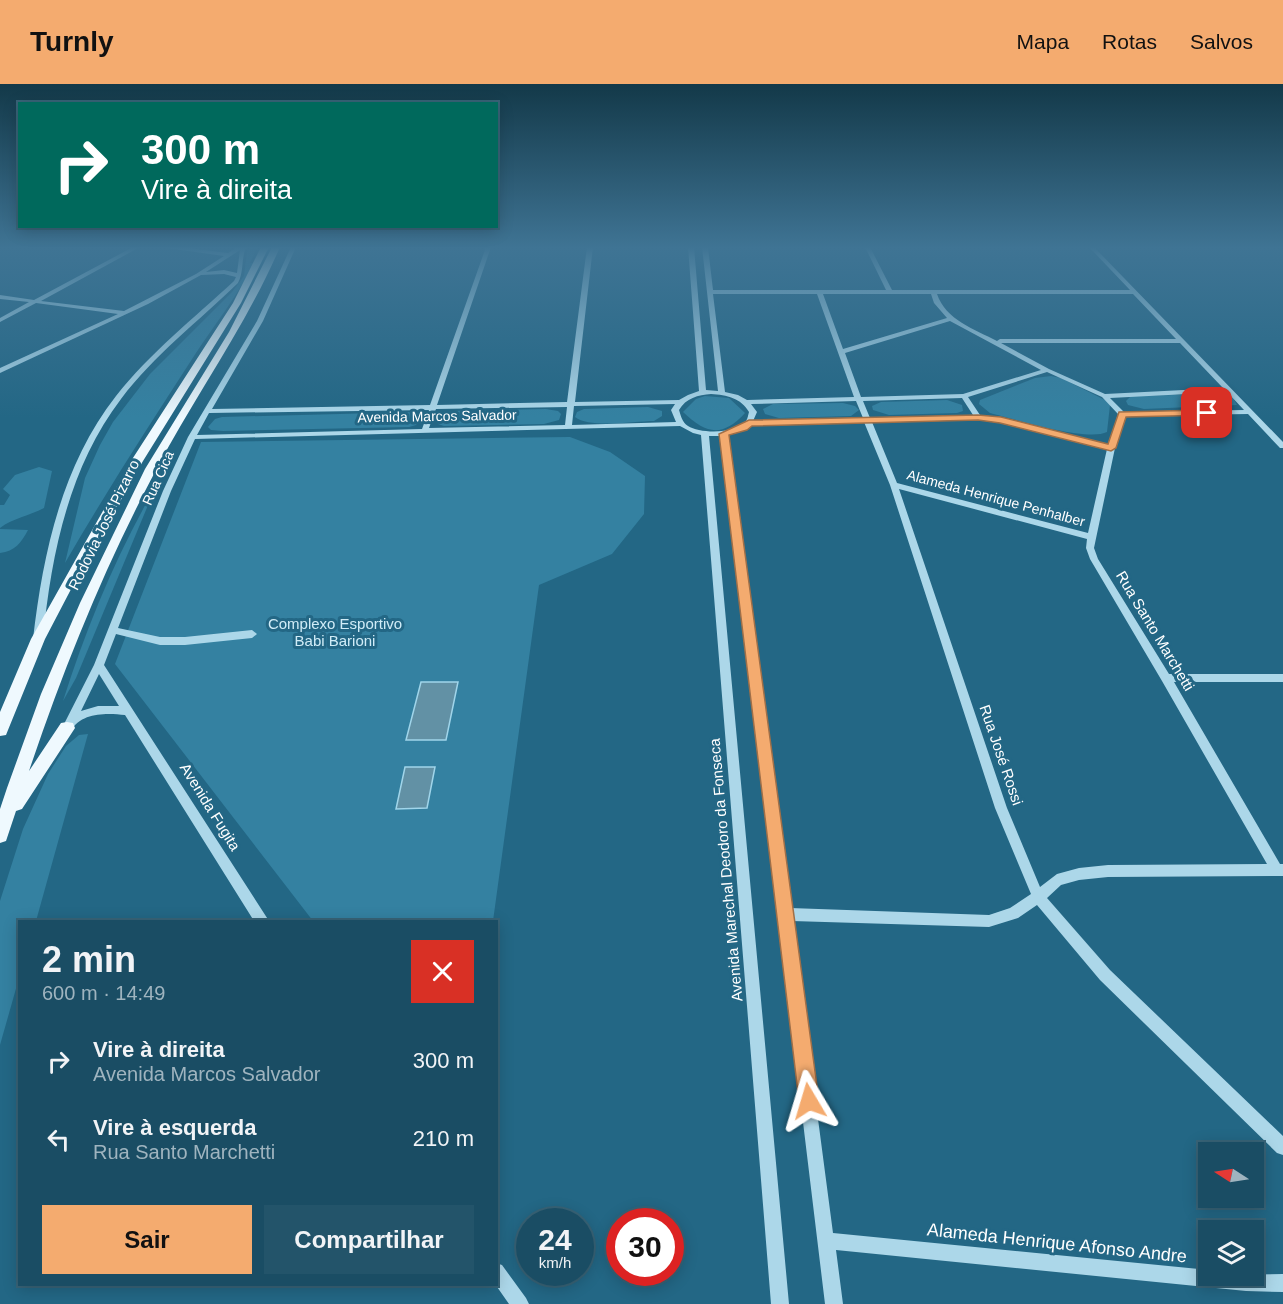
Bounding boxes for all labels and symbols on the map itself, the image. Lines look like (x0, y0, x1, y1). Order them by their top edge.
pin (1181, 387, 1232, 438)
street label: Avenida Marcos Salvador (357, 407, 517, 425)
street label: Rua Cica (139, 448, 177, 508)
street label: Rodovia José Pizarro (65, 457, 142, 593)
street label: Alameda Henrique Penhalber (905, 467, 1087, 530)
street label: Rua Santo Marchetti (1113, 568, 1198, 694)
park label: Complexo Esportivo Babi Barioni (268, 615, 402, 649)
street label: Rua José Rossi (976, 702, 1027, 807)
street label: Avenida Marechal Deodoro da Fonseca (705, 737, 745, 1002)
street label: Avenida Fugita (177, 760, 244, 854)
position arrow (777, 1069, 841, 1133)
north arrow (1198, 1142, 1264, 1208)
speed limit sign: 30 (606, 1208, 684, 1286)
street label: Alameda Henrique Afonso Andre (926, 1219, 1188, 1267)

